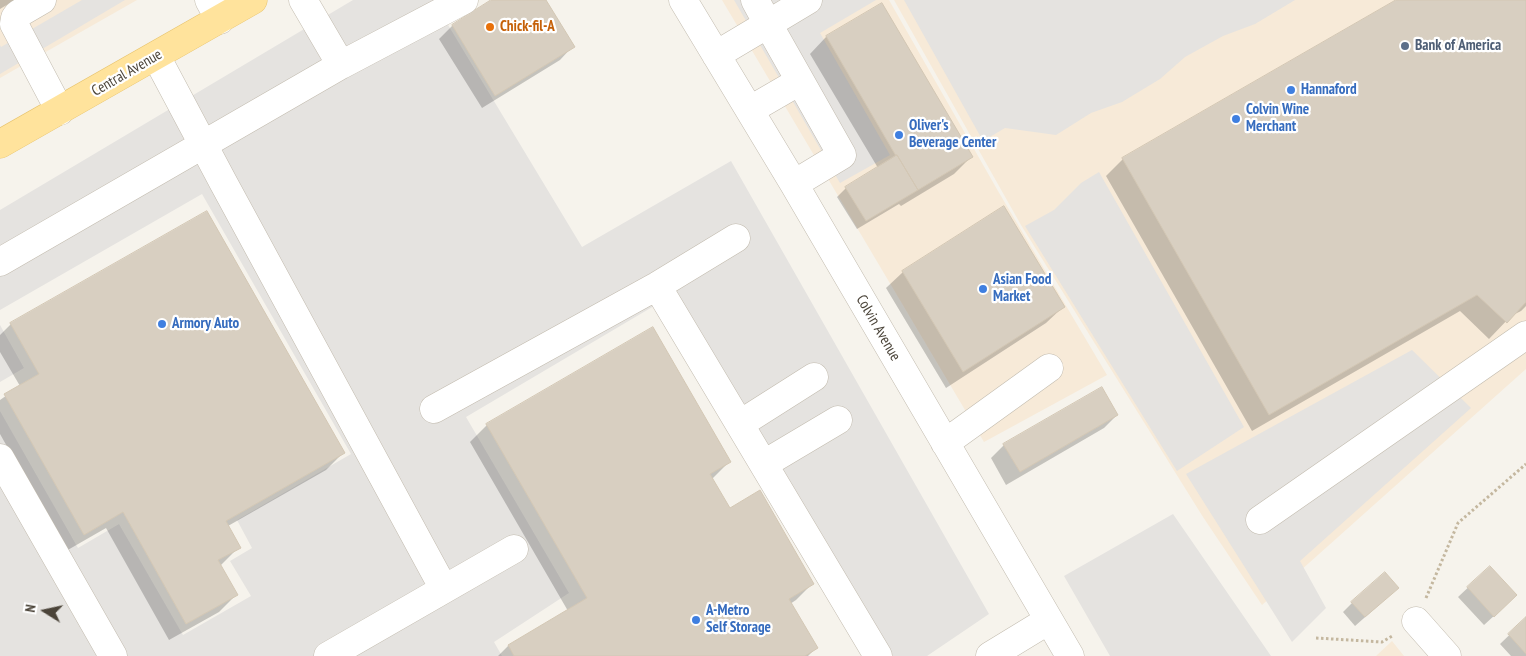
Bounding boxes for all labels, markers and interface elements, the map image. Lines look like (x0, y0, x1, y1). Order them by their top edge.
place label: Chick-fil-A (500, 18, 555, 36)
marker: Chick-fil-A (484, 21, 496, 33)
place label: Bank of America (1415, 37, 1501, 55)
marker: Bank of America (1399, 40, 1411, 52)
street label: Central Avenue (89, 46, 165, 100)
place label: Hannaford (1301, 81, 1357, 99)
marker: Hannaford (1285, 84, 1297, 96)
place label: Colvin Wine Merchant (1246, 101, 1309, 136)
marker: Colvin Wine Merchant (1230, 113, 1242, 125)
place label: Oliver's Beverage Center (909, 117, 996, 152)
marker: Oliver's Beverage Center (893, 129, 905, 141)
place label: Asian Food Market (993, 271, 1051, 306)
marker: Asian Food Market (977, 283, 989, 295)
street label: Colvin Avenue (852, 292, 904, 364)
place label: Armory Auto (172, 315, 239, 333)
marker: Armory Auto (156, 318, 168, 330)
north arrow (20, 586, 70, 636)
place label: A-Metro Self Storage (706, 602, 771, 637)
text: N (21, 603, 40, 614)
marker: A-Metro Self Storage (690, 614, 702, 626)

